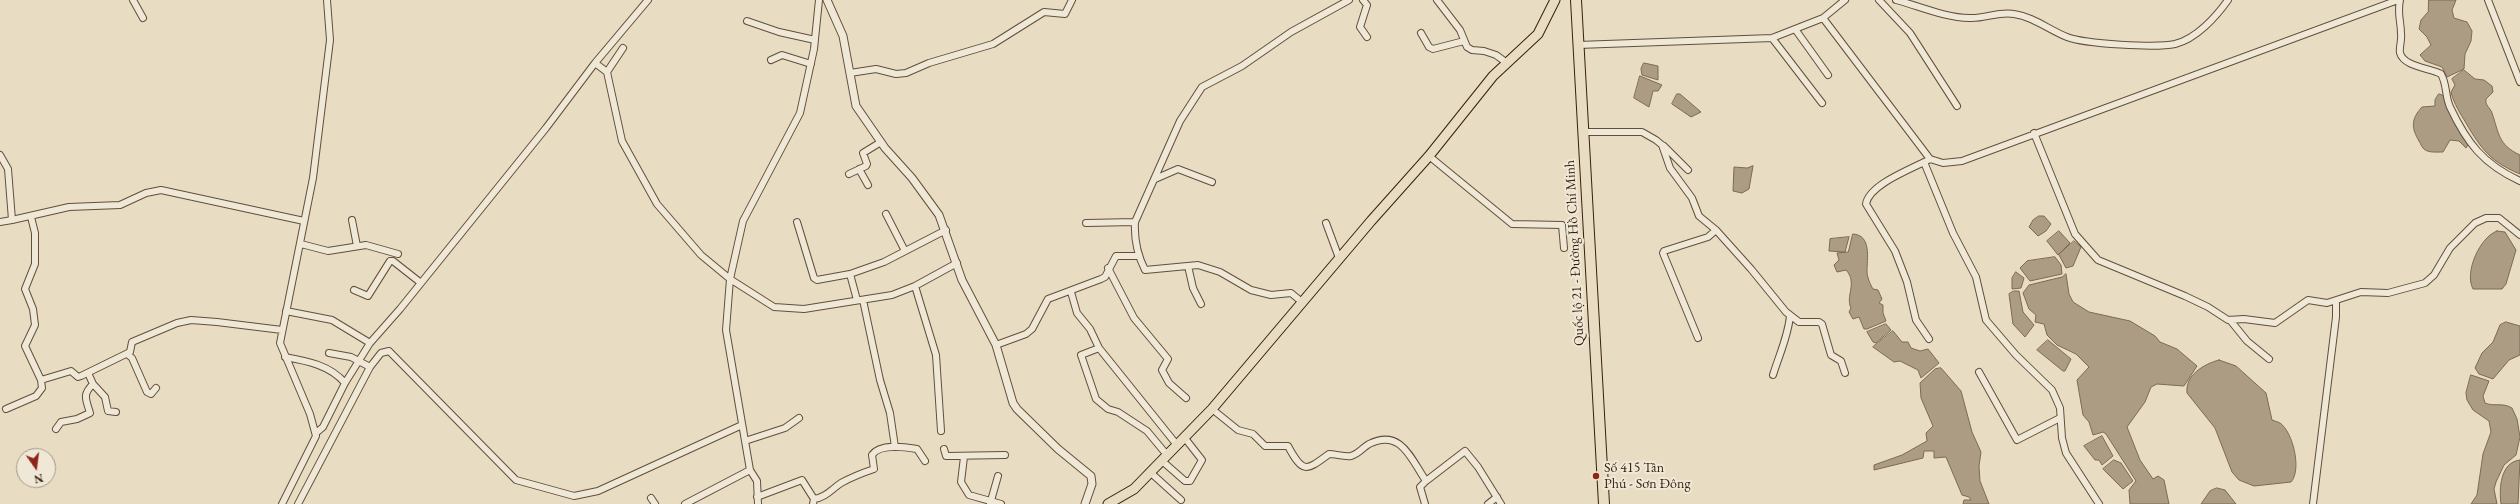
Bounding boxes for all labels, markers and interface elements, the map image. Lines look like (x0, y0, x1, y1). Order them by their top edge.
street label: Quốc lộ 21 - Đường Hồ Chí Minh (1562, 160, 1588, 346)
north arrow (16, 448, 56, 488)
place label: Số 415 Tân Phú - Sơn Đông (1604, 460, 1691, 492)
text: N (33, 471, 45, 487)
marker: Số 415 Tân Phú - Sơn Đông (1591, 471, 1601, 481)

